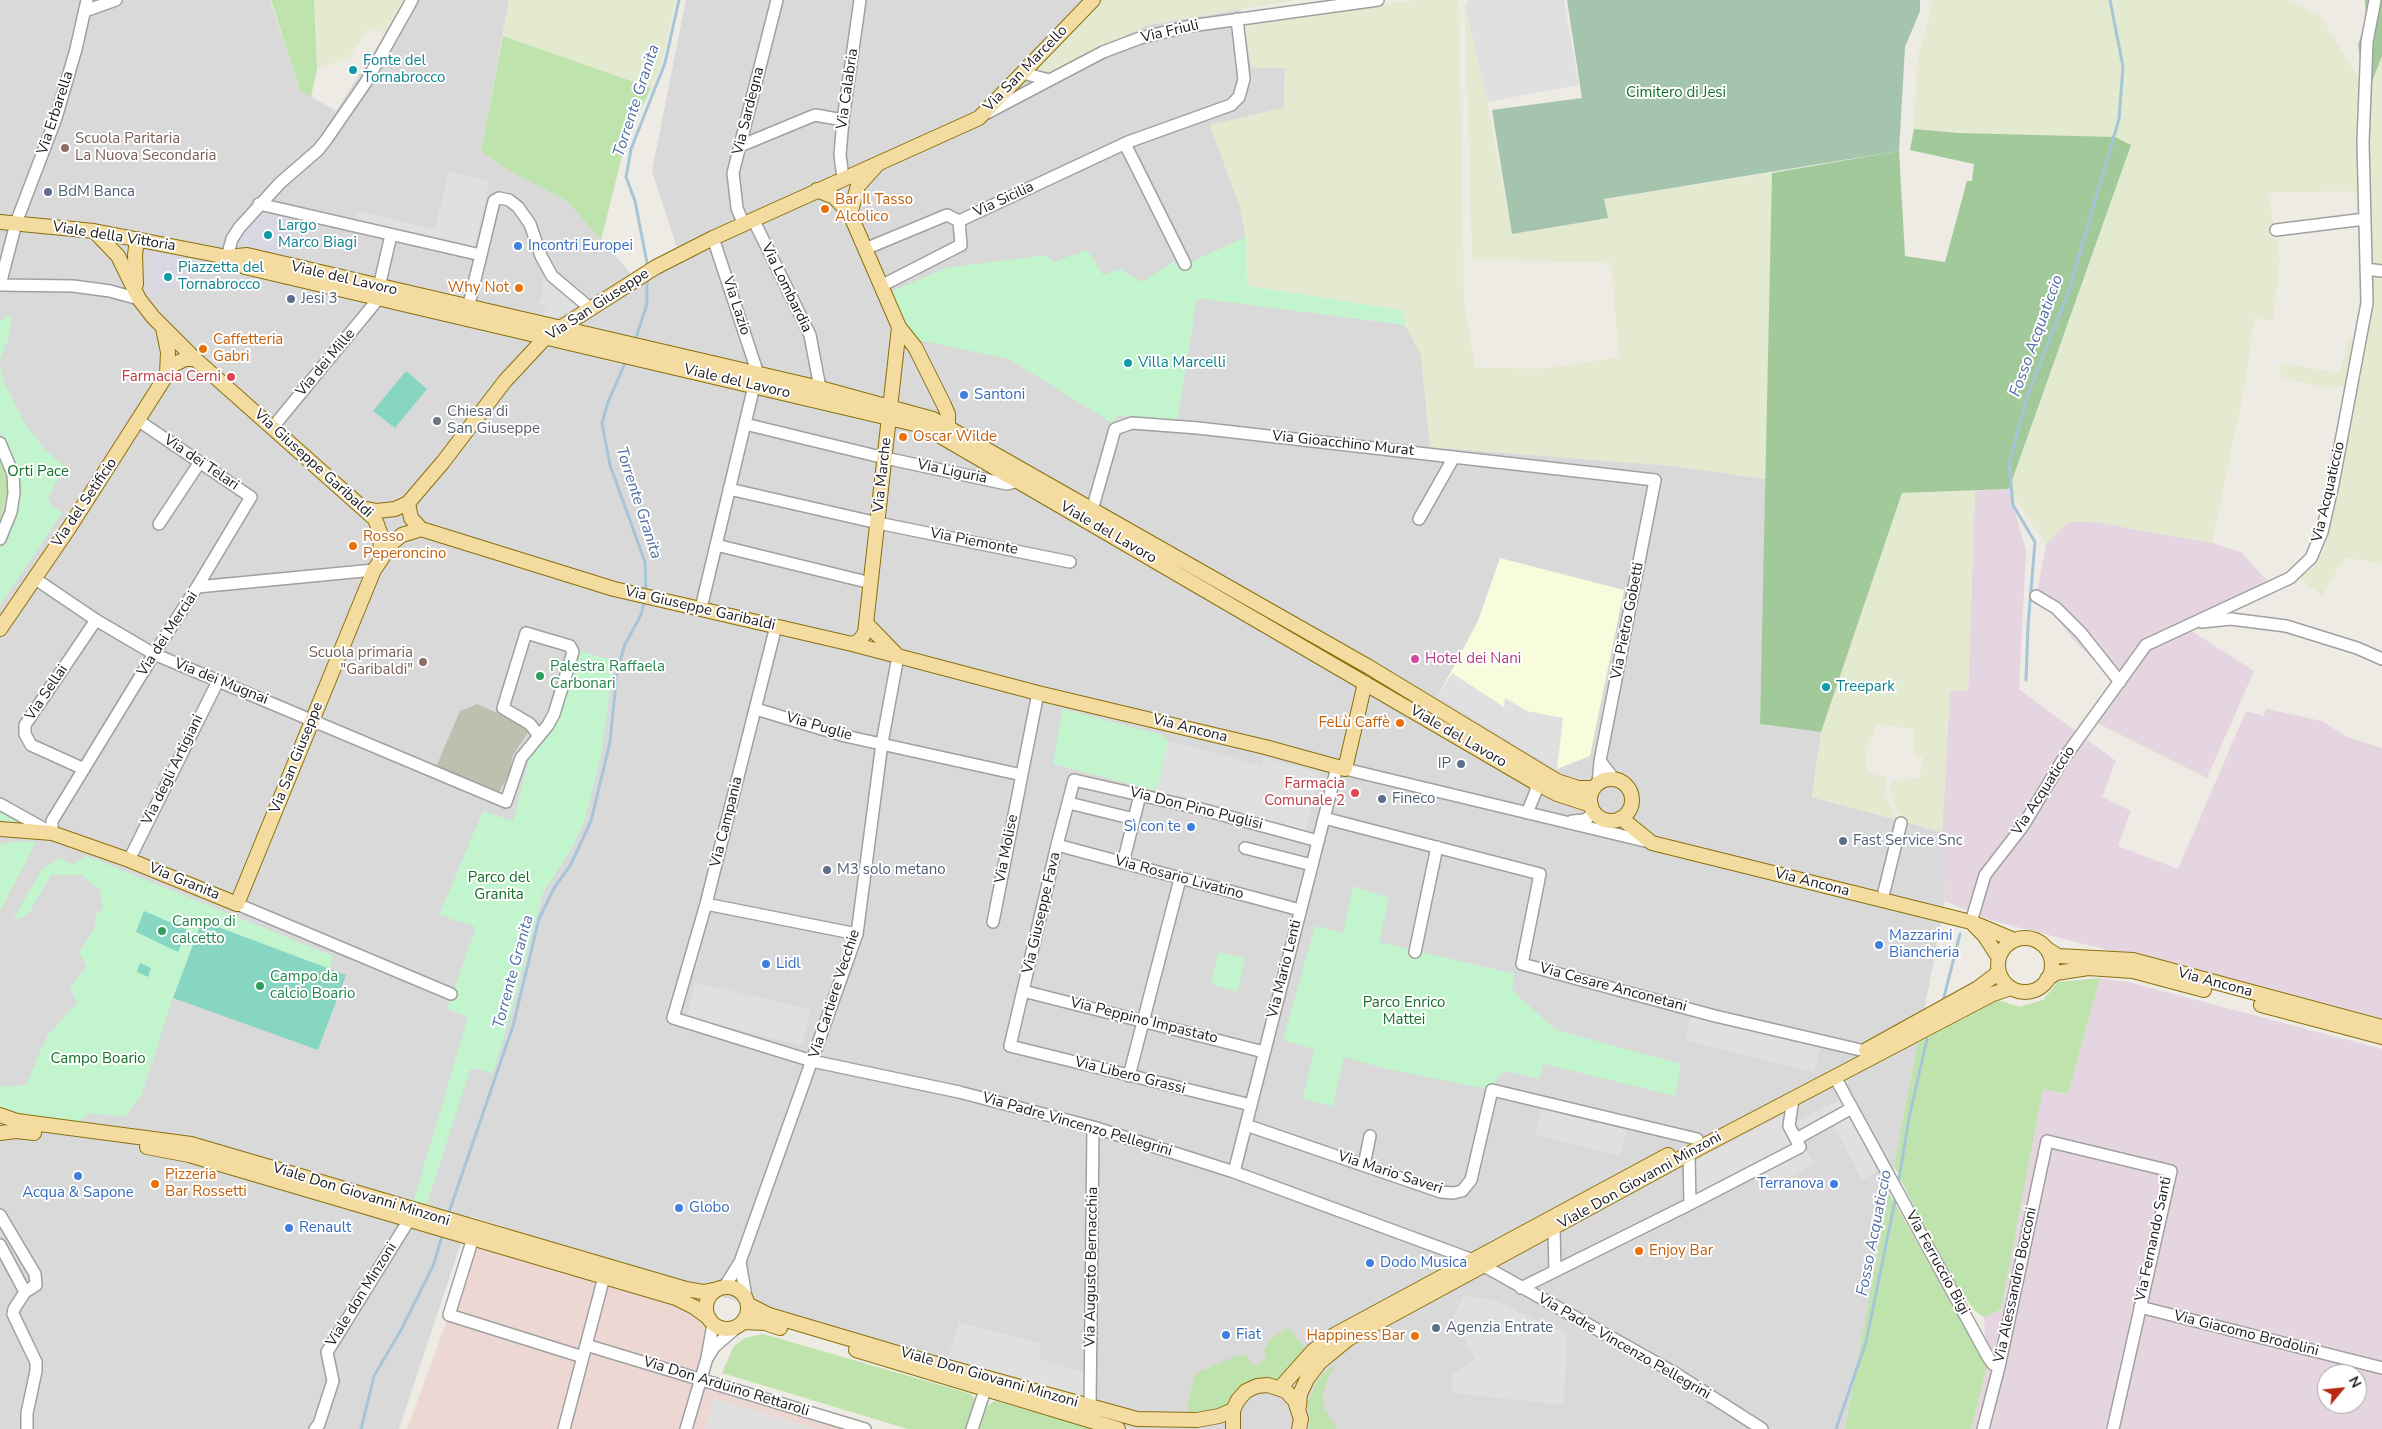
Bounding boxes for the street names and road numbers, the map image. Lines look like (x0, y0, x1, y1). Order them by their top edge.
street label: Via Friuli (1139, 17, 1201, 47)
street label: Via San Marcello (980, 22, 1072, 116)
street label: Via Calabria (833, 47, 863, 131)
street label: Via Sardegna (729, 65, 769, 157)
street label: Via Erbarella (34, 69, 78, 157)
street label: Via Sicilia (971, 178, 1037, 222)
street label: Viale della Vittoria (51, 218, 177, 256)
street label: Via Lombardia (757, 240, 815, 336)
street label: Viale del Lavoro (289, 258, 399, 300)
street label: Via San Giuseppe (543, 265, 653, 345)
street label: Via Lazio (718, 274, 754, 338)
street label: Via dei Mille (293, 326, 359, 400)
street label: Viale del Lavoro (682, 361, 792, 403)
street label: Via Giuseppe Garibaldi (250, 406, 376, 522)
street label: Via Gioacchino Murat (1271, 428, 1415, 460)
street label: Via dei Telari (160, 431, 242, 495)
street label: Via Marche (870, 437, 896, 513)
street label: Via Acquaticcio (2309, 440, 2349, 544)
street label: Via del Setificio (49, 455, 121, 551)
street label: Via Liguria (915, 456, 989, 488)
street label: Viale del Lavoro (1056, 498, 1160, 568)
street label: Via Piemonte (928, 525, 1020, 559)
street label: Via Pietro Gobetti (1608, 561, 1648, 681)
street label: Via Giuseppe Garibaldi (623, 583, 777, 635)
street label: Via dei Merciai (134, 588, 202, 680)
street label: Via dei Mugnai (171, 655, 271, 709)
street label: Via Sellai (22, 662, 72, 724)
street label: Via San Giuseppe (266, 700, 328, 816)
street label: Viale del Lavoro (1406, 702, 1510, 772)
street label: Via Puglie (784, 709, 854, 745)
street label: Via Ancona (1151, 711, 1229, 747)
street label: Via degli Artigiani (138, 712, 208, 828)
street label: Via Acquaticcio (2008, 743, 2080, 839)
street label: Via Campania (707, 775, 747, 869)
street label: Via Don Pino Puglisi (1128, 784, 1264, 834)
street label: Via Molise (991, 813, 1023, 885)
street label: Via Giuseppe Fava (1019, 850, 1065, 976)
street label: Via Rosario Livatino (1113, 852, 1245, 904)
street label: Via Granita (146, 860, 222, 904)
street label: Via Ancona (1773, 865, 1851, 901)
street label: Via Mario Lenti (1264, 918, 1306, 1020)
street label: Via Cartiere Vecchie (806, 927, 864, 1061)
street label: Via Cesare Anconetani (1537, 960, 1689, 1016)
street label: Via Ancona (2176, 964, 2254, 1002)
street label: Via Peppino Impastato (1068, 994, 1220, 1048)
street label: Via Libero Grassi (1073, 1054, 1187, 1098)
street label: Via Padre Vincenzo Pellegrini (980, 1089, 1174, 1161)
street label: Viale Don Giovanni Minzoni (1555, 1128, 1725, 1234)
street label: Via Mario Saveri (1335, 1148, 1445, 1198)
street label: Viale Don Giovanni Minzoni (270, 1159, 452, 1231)
street label: Via Fernando Santi (2132, 1175, 2176, 1303)
street label: Via Augusto Bernacchia (1082, 1187, 1102, 1347)
street label: Via Alessandro Bocconi (1991, 1206, 2041, 1364)
street label: Via Ferruccio Bigi (1901, 1208, 1973, 1318)
street label: Viale don Minzoni (323, 1240, 401, 1350)
street label: Via Padre Vincenzo Pellegrini (1534, 1290, 1714, 1404)
street label: Via Giacomo Brodolini (2172, 1307, 2320, 1361)
street label: Viale Don Giovanni Minzoni (898, 1344, 1080, 1412)
street label: Via Don Arduino Rettaroli (641, 1353, 811, 1421)

